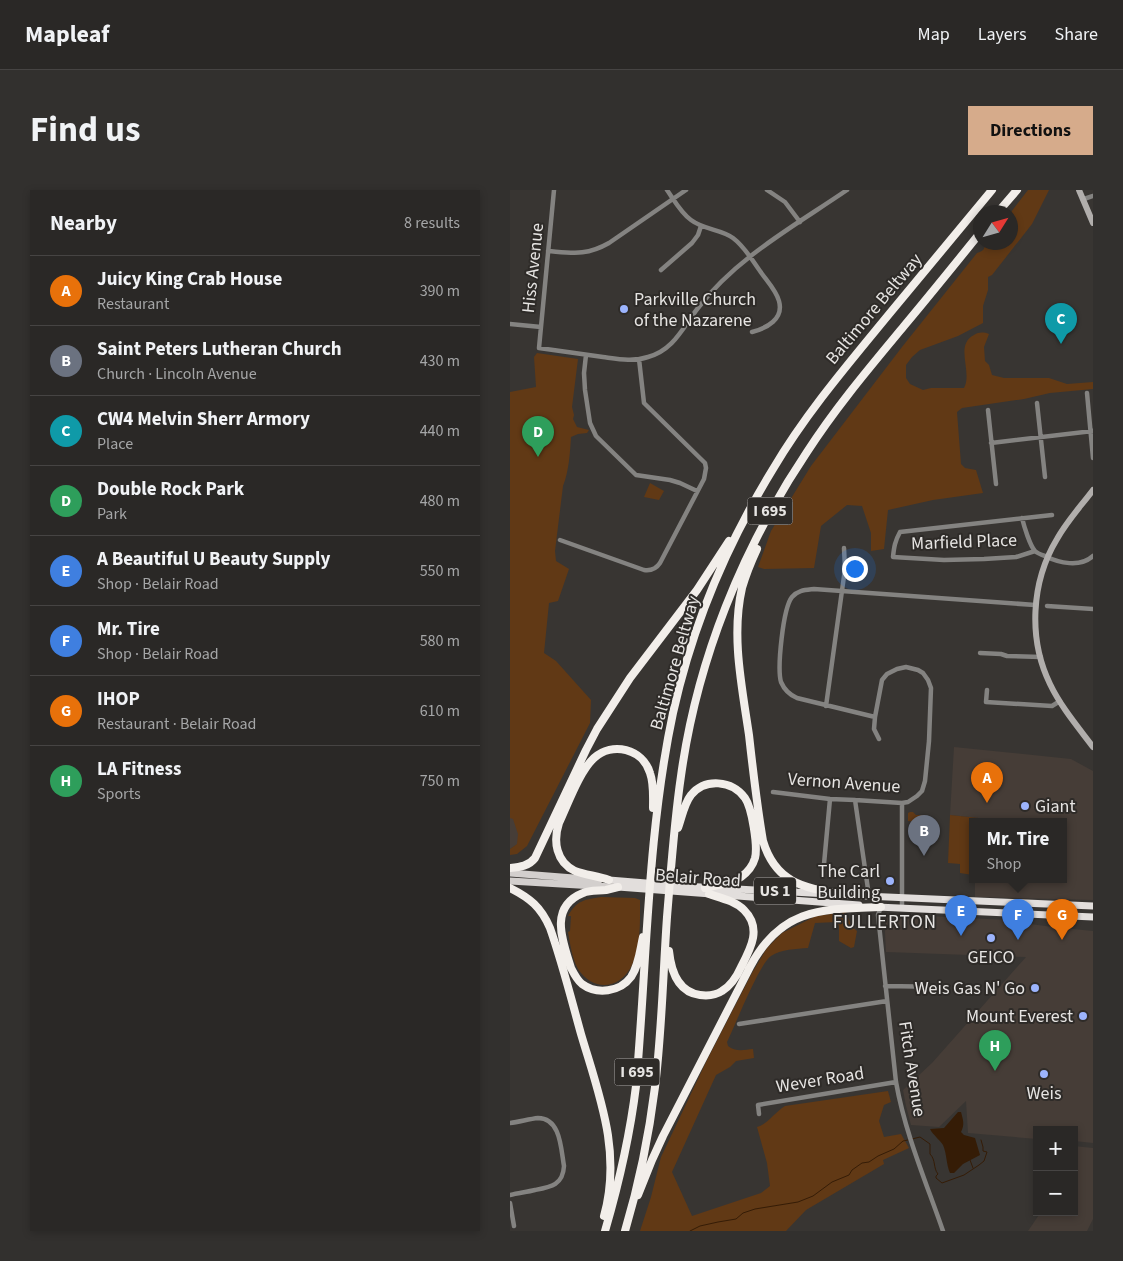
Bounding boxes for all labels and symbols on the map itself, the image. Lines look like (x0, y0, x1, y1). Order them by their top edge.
north arrow (973, 205, 1018, 250)
street label: Hiss Avenue (516, 222, 550, 314)
street label: Baltimore Beltway (820, 247, 928, 370)
place label: Parkville Church of the Nazarene (634, 287, 756, 333)
marker: Parkville Church of the Nazarene (618, 303, 630, 315)
pin: C (1045, 303, 1077, 344)
pin: D (522, 416, 554, 457)
road number: I 695 (748, 498, 792, 524)
street label: Marfield Place (911, 528, 1017, 556)
your location (842, 556, 868, 582)
street label: Baltimore Beltway (644, 592, 706, 733)
pin: A (971, 762, 1003, 803)
street label: Vernon Avenue (787, 767, 901, 799)
place label: Giant (1035, 794, 1076, 819)
marker: Giant (1019, 800, 1031, 812)
pin: B (908, 815, 940, 856)
place label: The Carl Building (817, 859, 880, 905)
street label: Belair Road (654, 863, 742, 893)
marker: The Carl Building (884, 875, 896, 887)
road number: US 1 (754, 878, 796, 904)
pin: E (945, 895, 977, 936)
pin: F (1002, 899, 1034, 940)
pin: G (1046, 899, 1078, 940)
district label: FULLERTON (833, 909, 937, 936)
marker: GEICO (985, 932, 997, 944)
place label: GEICO (967, 945, 1015, 970)
place label: Weis Gas N' Go (914, 976, 1025, 1001)
marker: Weis Gas N' Go (1029, 982, 1041, 994)
place label: Mount Everest (966, 1004, 1073, 1029)
marker: Mount Everest (1077, 1010, 1089, 1022)
street label: Fitch Avenue (892, 1020, 932, 1119)
pin: H (979, 1030, 1011, 1071)
road number: I 695 (614, 1059, 660, 1086)
street label: Wever Road (774, 1061, 866, 1099)
marker: Weis (1038, 1068, 1050, 1080)
place label: Weis (1026, 1081, 1062, 1106)

